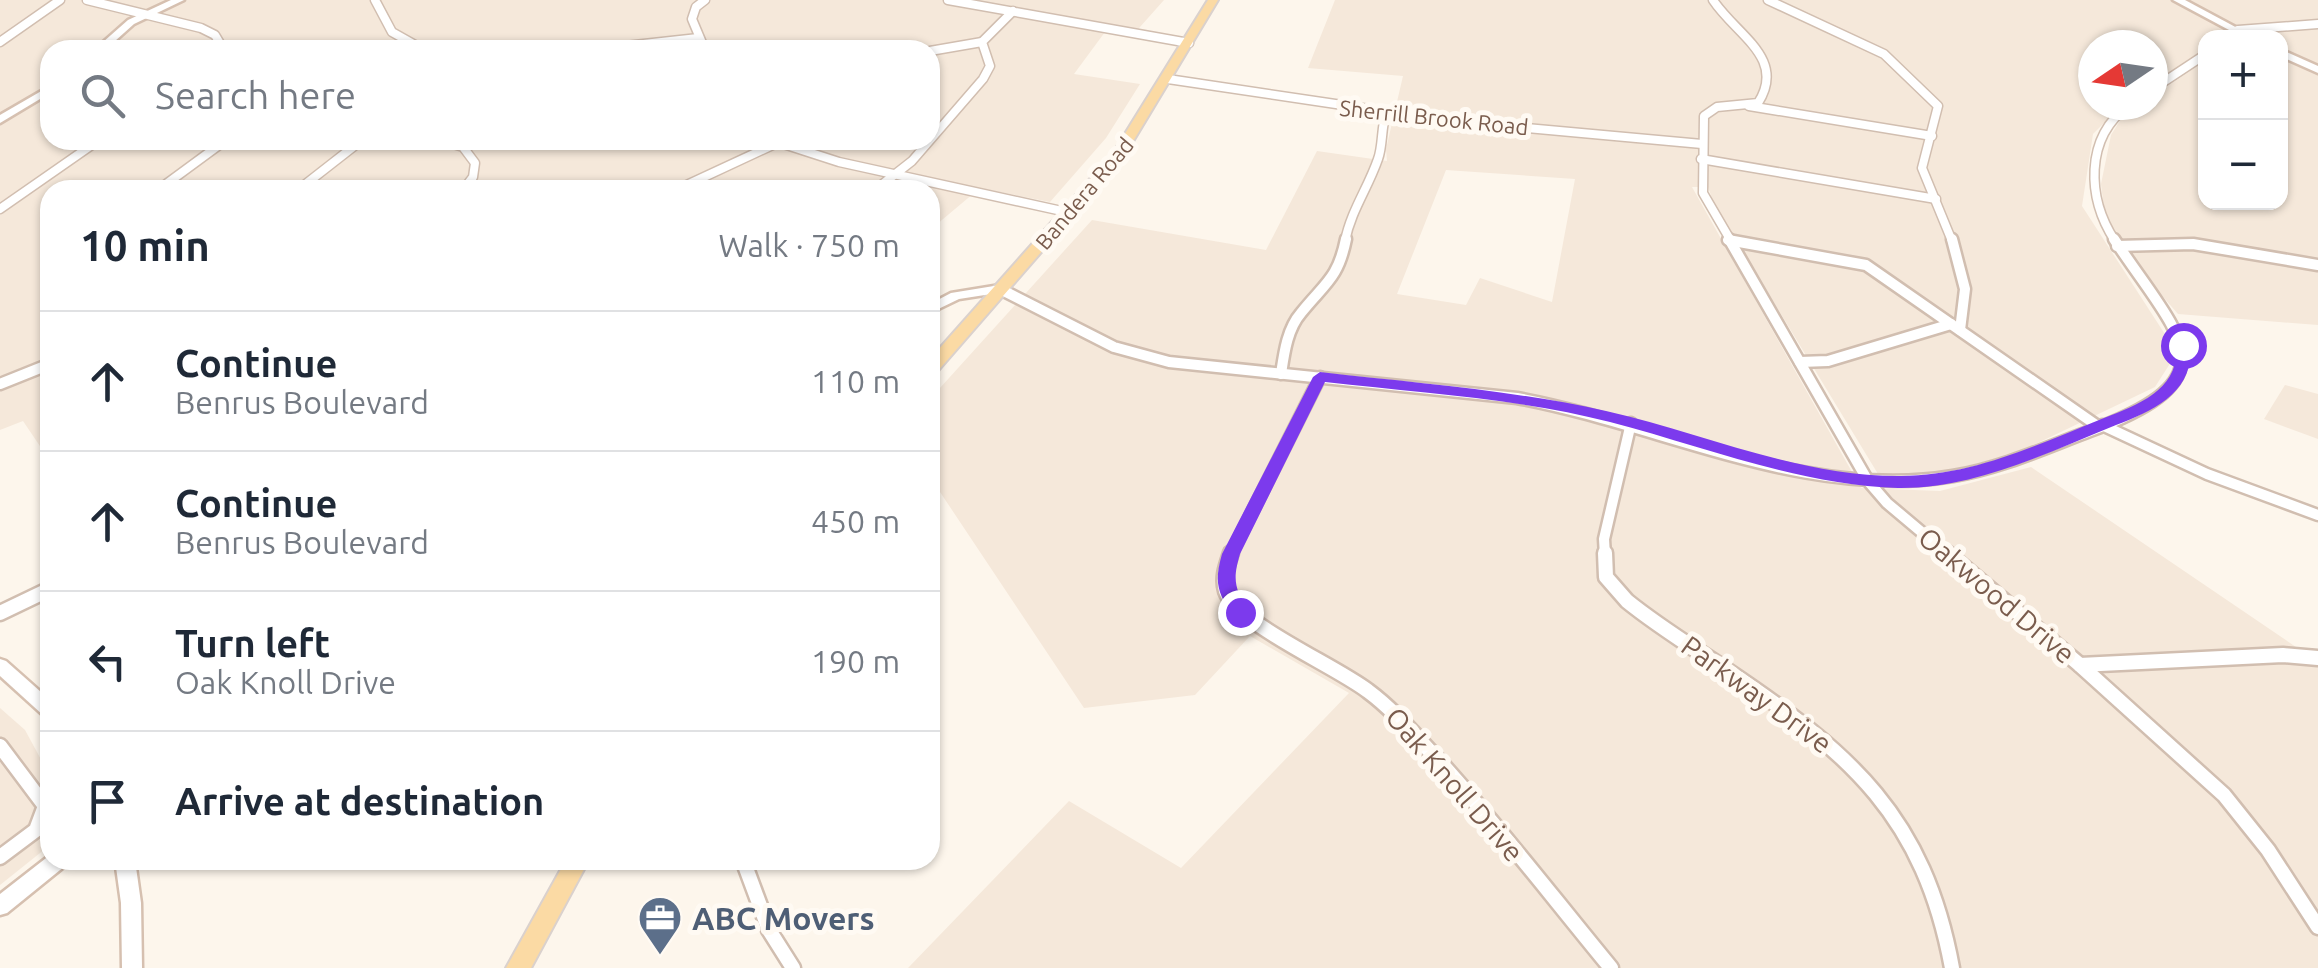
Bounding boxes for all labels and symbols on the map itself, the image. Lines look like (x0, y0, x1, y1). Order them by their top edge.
north arrow (2078, 30, 2168, 120)
street label: Sherrill Brook Road (1338, 95, 1530, 139)
street label: Bandera Road (1030, 132, 1138, 254)
route start (2161, 323, 2207, 369)
street label: Oakwood Drive (1913, 521, 2081, 669)
route end (1218, 590, 1264, 636)
street label: Parkway Drive (1676, 629, 1838, 759)
street label: Oak Knoll Drive (1380, 701, 1530, 867)
office icon: ABC Movers (637, 895, 683, 956)
place label: ABC Movers (692, 900, 875, 936)

